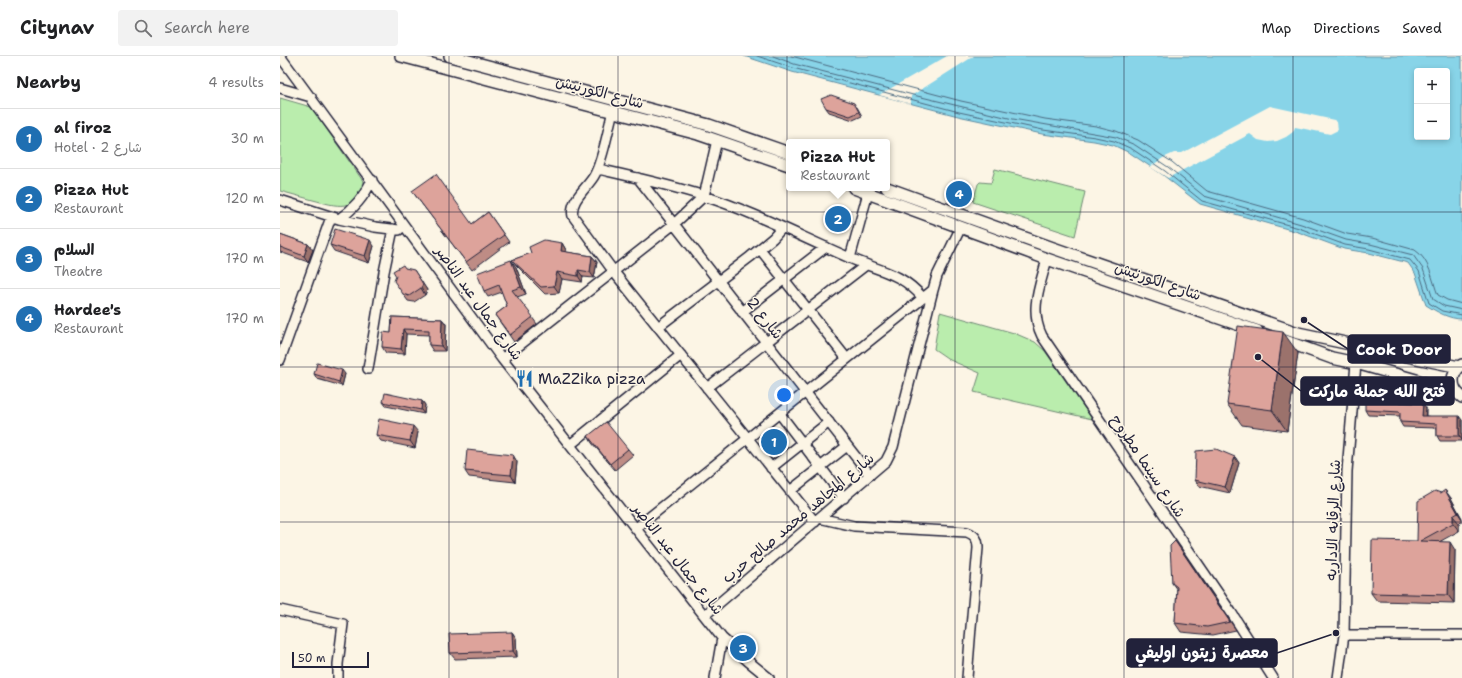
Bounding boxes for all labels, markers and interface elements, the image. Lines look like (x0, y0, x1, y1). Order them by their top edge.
search box (118, 10, 398, 46)
text: Citynav (20, 15, 94, 40)
icon: search (132, 17, 154, 39)
text: Search here (164, 18, 250, 38)
text: Map (1262, 19, 1292, 37)
text: Directions (1314, 19, 1380, 37)
text: Saved (1402, 19, 1442, 37)
map controls (1414, 68, 1450, 140)
button: + (1414, 68, 1450, 104)
text: Nearby (16, 71, 81, 93)
street label: شارع الكورنيش (554, 71, 646, 113)
text: 4 results (208, 74, 264, 91)
button: − (1414, 104, 1450, 140)
text: al firoz (54, 118, 112, 138)
text: 1 (26, 130, 32, 147)
text: 30 m (230, 130, 264, 147)
text: Hotel · شارع 2 (54, 139, 142, 156)
popup (786, 139, 890, 191)
text: Pizza Hut (801, 147, 875, 167)
text: Restaurant (801, 167, 870, 184)
pin: 4 (946, 179, 972, 209)
text: Pizza Hut (54, 180, 129, 200)
text: 2 (24, 190, 34, 207)
text: 120 m (226, 190, 264, 207)
text: Restaurant (54, 200, 124, 217)
pin: 2 (825, 204, 851, 234)
text: السلام (54, 240, 94, 260)
street label: شارع جمال عبد الناصر (430, 241, 527, 364)
text: 3 (24, 250, 34, 267)
text: 170 m (226, 250, 264, 267)
street label: شارع الكورنيش (1112, 257, 1204, 305)
text: Theatre (54, 263, 103, 280)
street label: شارع 2 (742, 293, 788, 343)
text: Hardee's (54, 300, 121, 320)
text: 4 (24, 310, 34, 327)
text: 170 m (226, 310, 264, 327)
text: Restaurant (54, 320, 124, 337)
callout: Cook Door (1348, 335, 1450, 363)
text: Cook Door (1356, 339, 1443, 360)
restaurant icon: MaZZika pizza (515, 369, 535, 389)
place label: MaZZika pizza (538, 369, 646, 389)
callout: فتح الله جملة ماركت (1301, 377, 1454, 405)
text: فتح الله جملة ماركت (1309, 381, 1445, 402)
your location (774, 385, 794, 405)
street label: شارع سينما مطروح (1106, 411, 1190, 521)
pin: 1 (761, 427, 787, 457)
street label: شارع المجاهد محمد صالح حرب (718, 448, 878, 588)
street label: شارع الرقابه الاداريه (1321, 459, 1345, 581)
street label: شارع جمال عبد الناصر (627, 498, 728, 619)
pin: 3 (730, 633, 756, 663)
callout: معصرة زيتون اوليفي (1127, 639, 1277, 667)
text: معصرة زيتون اوليفي (1135, 642, 1269, 667)
scale bar (292, 650, 369, 669)
text: 50 m (298, 651, 326, 666)

